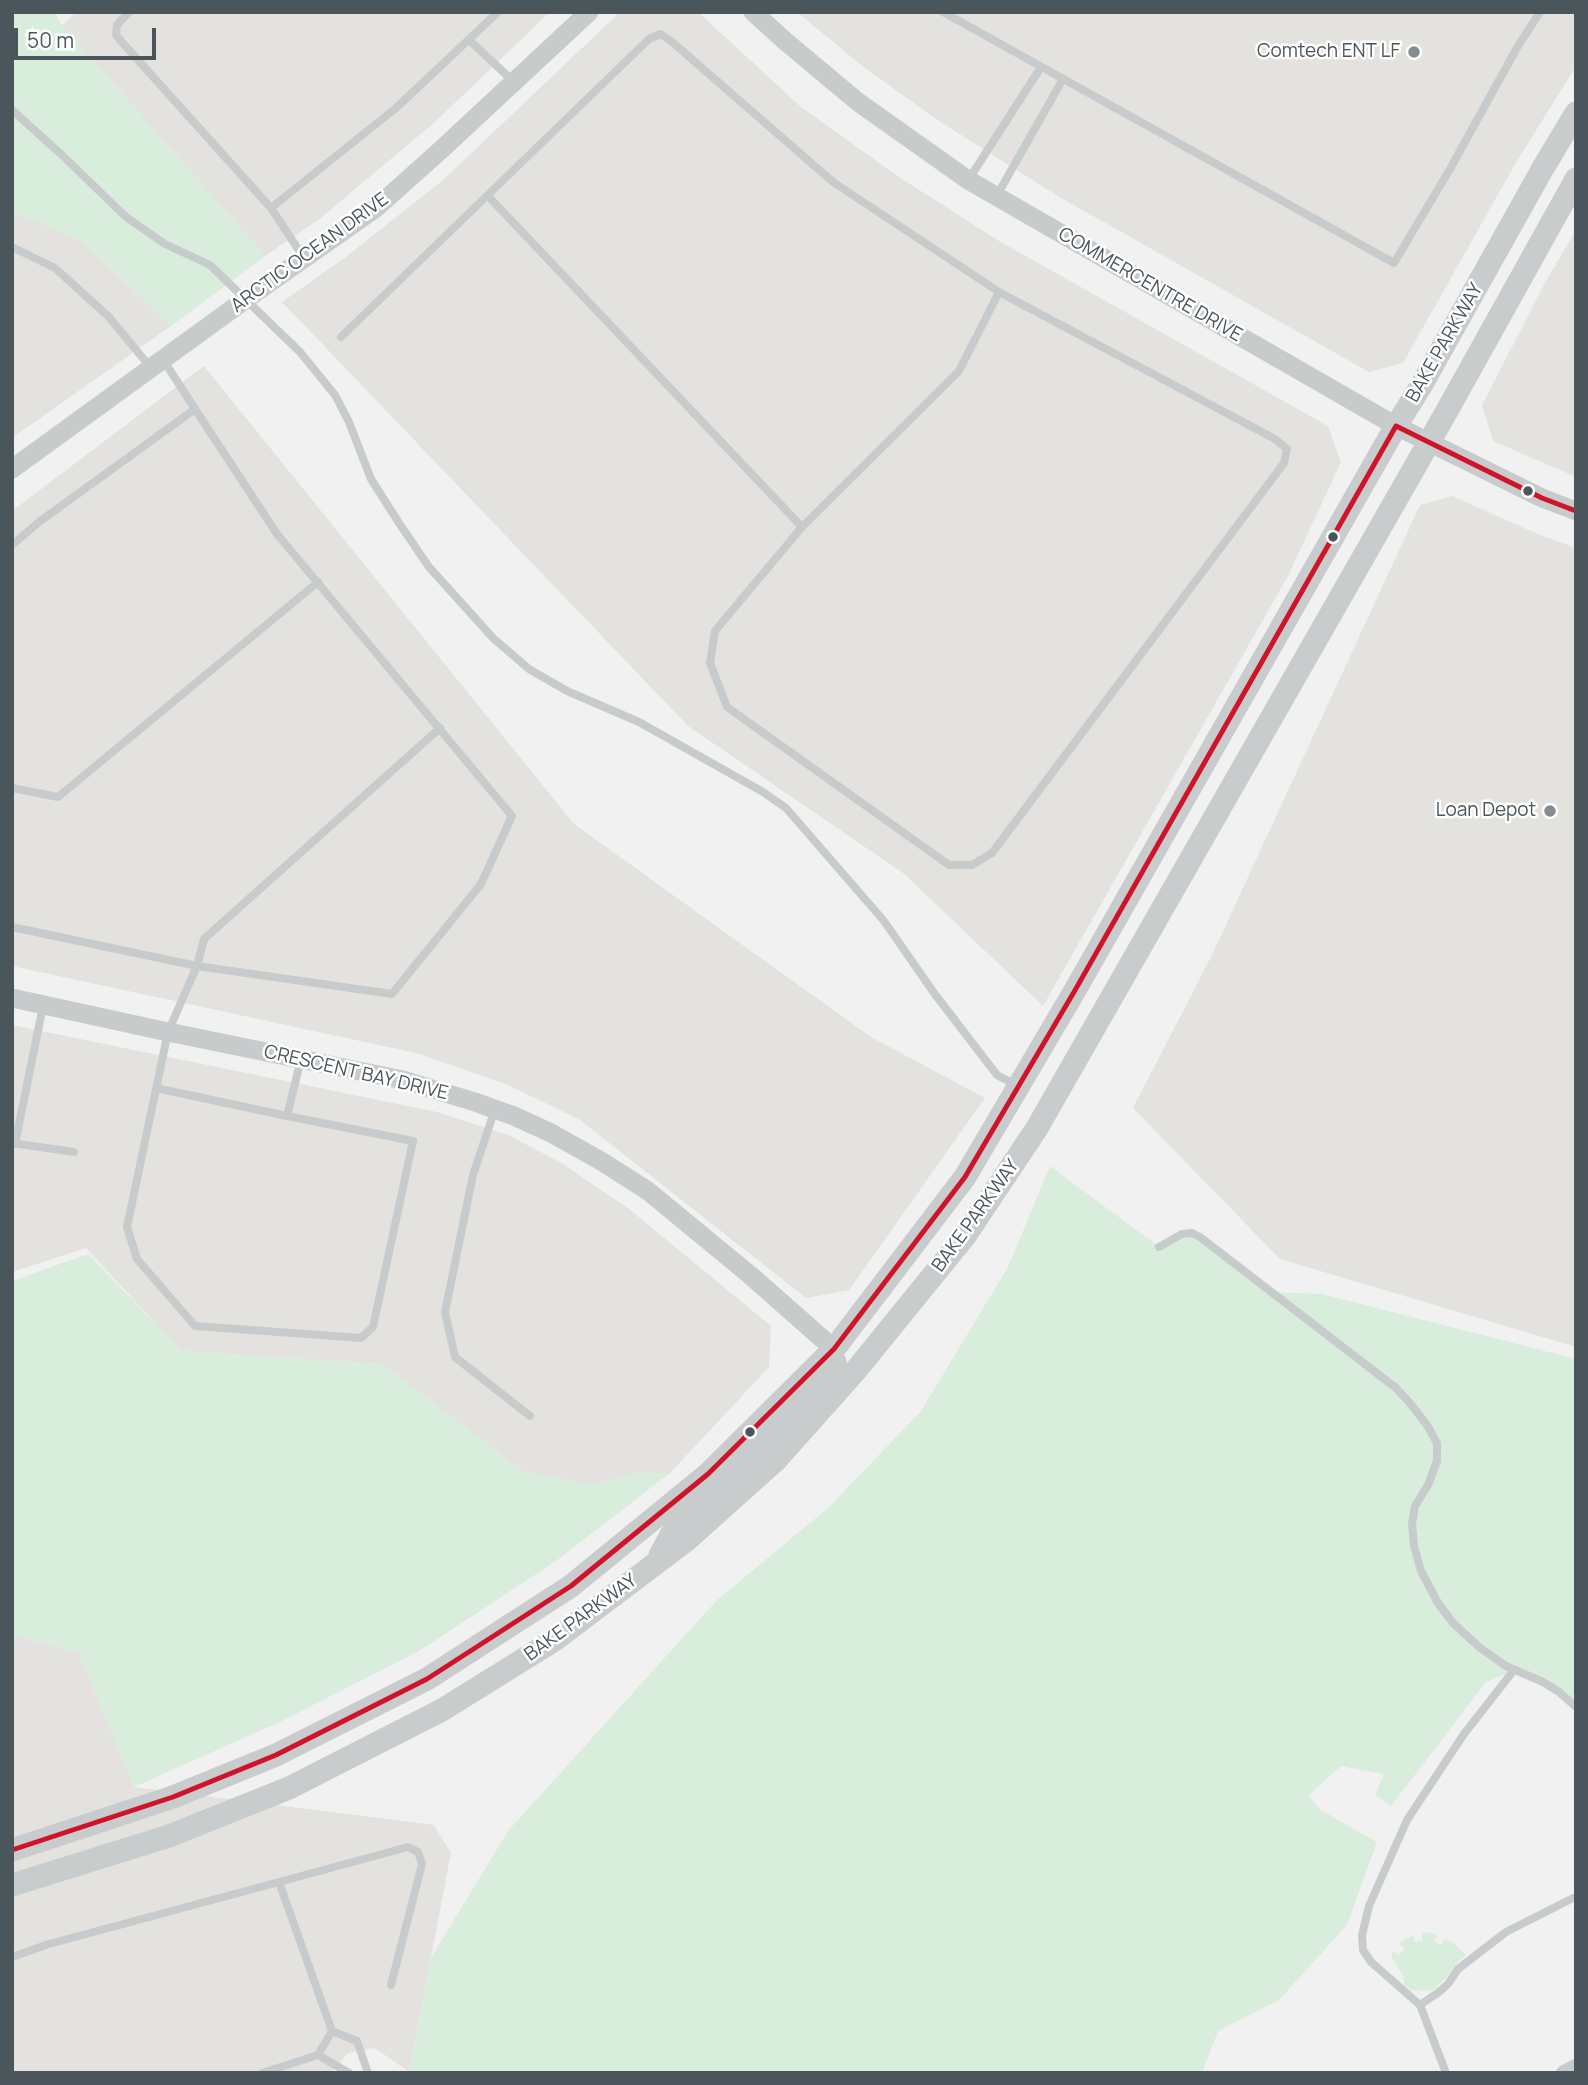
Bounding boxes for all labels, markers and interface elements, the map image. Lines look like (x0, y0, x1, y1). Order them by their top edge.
scale bar (18, 14, 159, 58)
text: 50 m (27, 26, 74, 54)
place label: Comtech ENT LF (1257, 41, 1400, 63)
marker: Comtech ENT LF (1406, 44, 1422, 60)
street label: ARCTIC OCEAN DRIVE (227, 188, 393, 318)
street label: COMMERCENTRE DRIVE (1054, 223, 1246, 347)
street label: BAKE PARKWAY (1402, 280, 1488, 406)
unlabelled marker (1521, 484, 1535, 498)
unlabelled marker (1326, 530, 1340, 544)
place label: Loan Depot (1436, 800, 1536, 822)
marker: Loan Depot (1542, 803, 1558, 819)
street label: CRESCENT BAY DRIVE (262, 1041, 450, 1105)
street label: BAKE PARKWAY (928, 1155, 1024, 1277)
unlabelled marker (743, 1425, 757, 1439)
street label: BAKE PARKWAY (520, 1570, 642, 1666)

